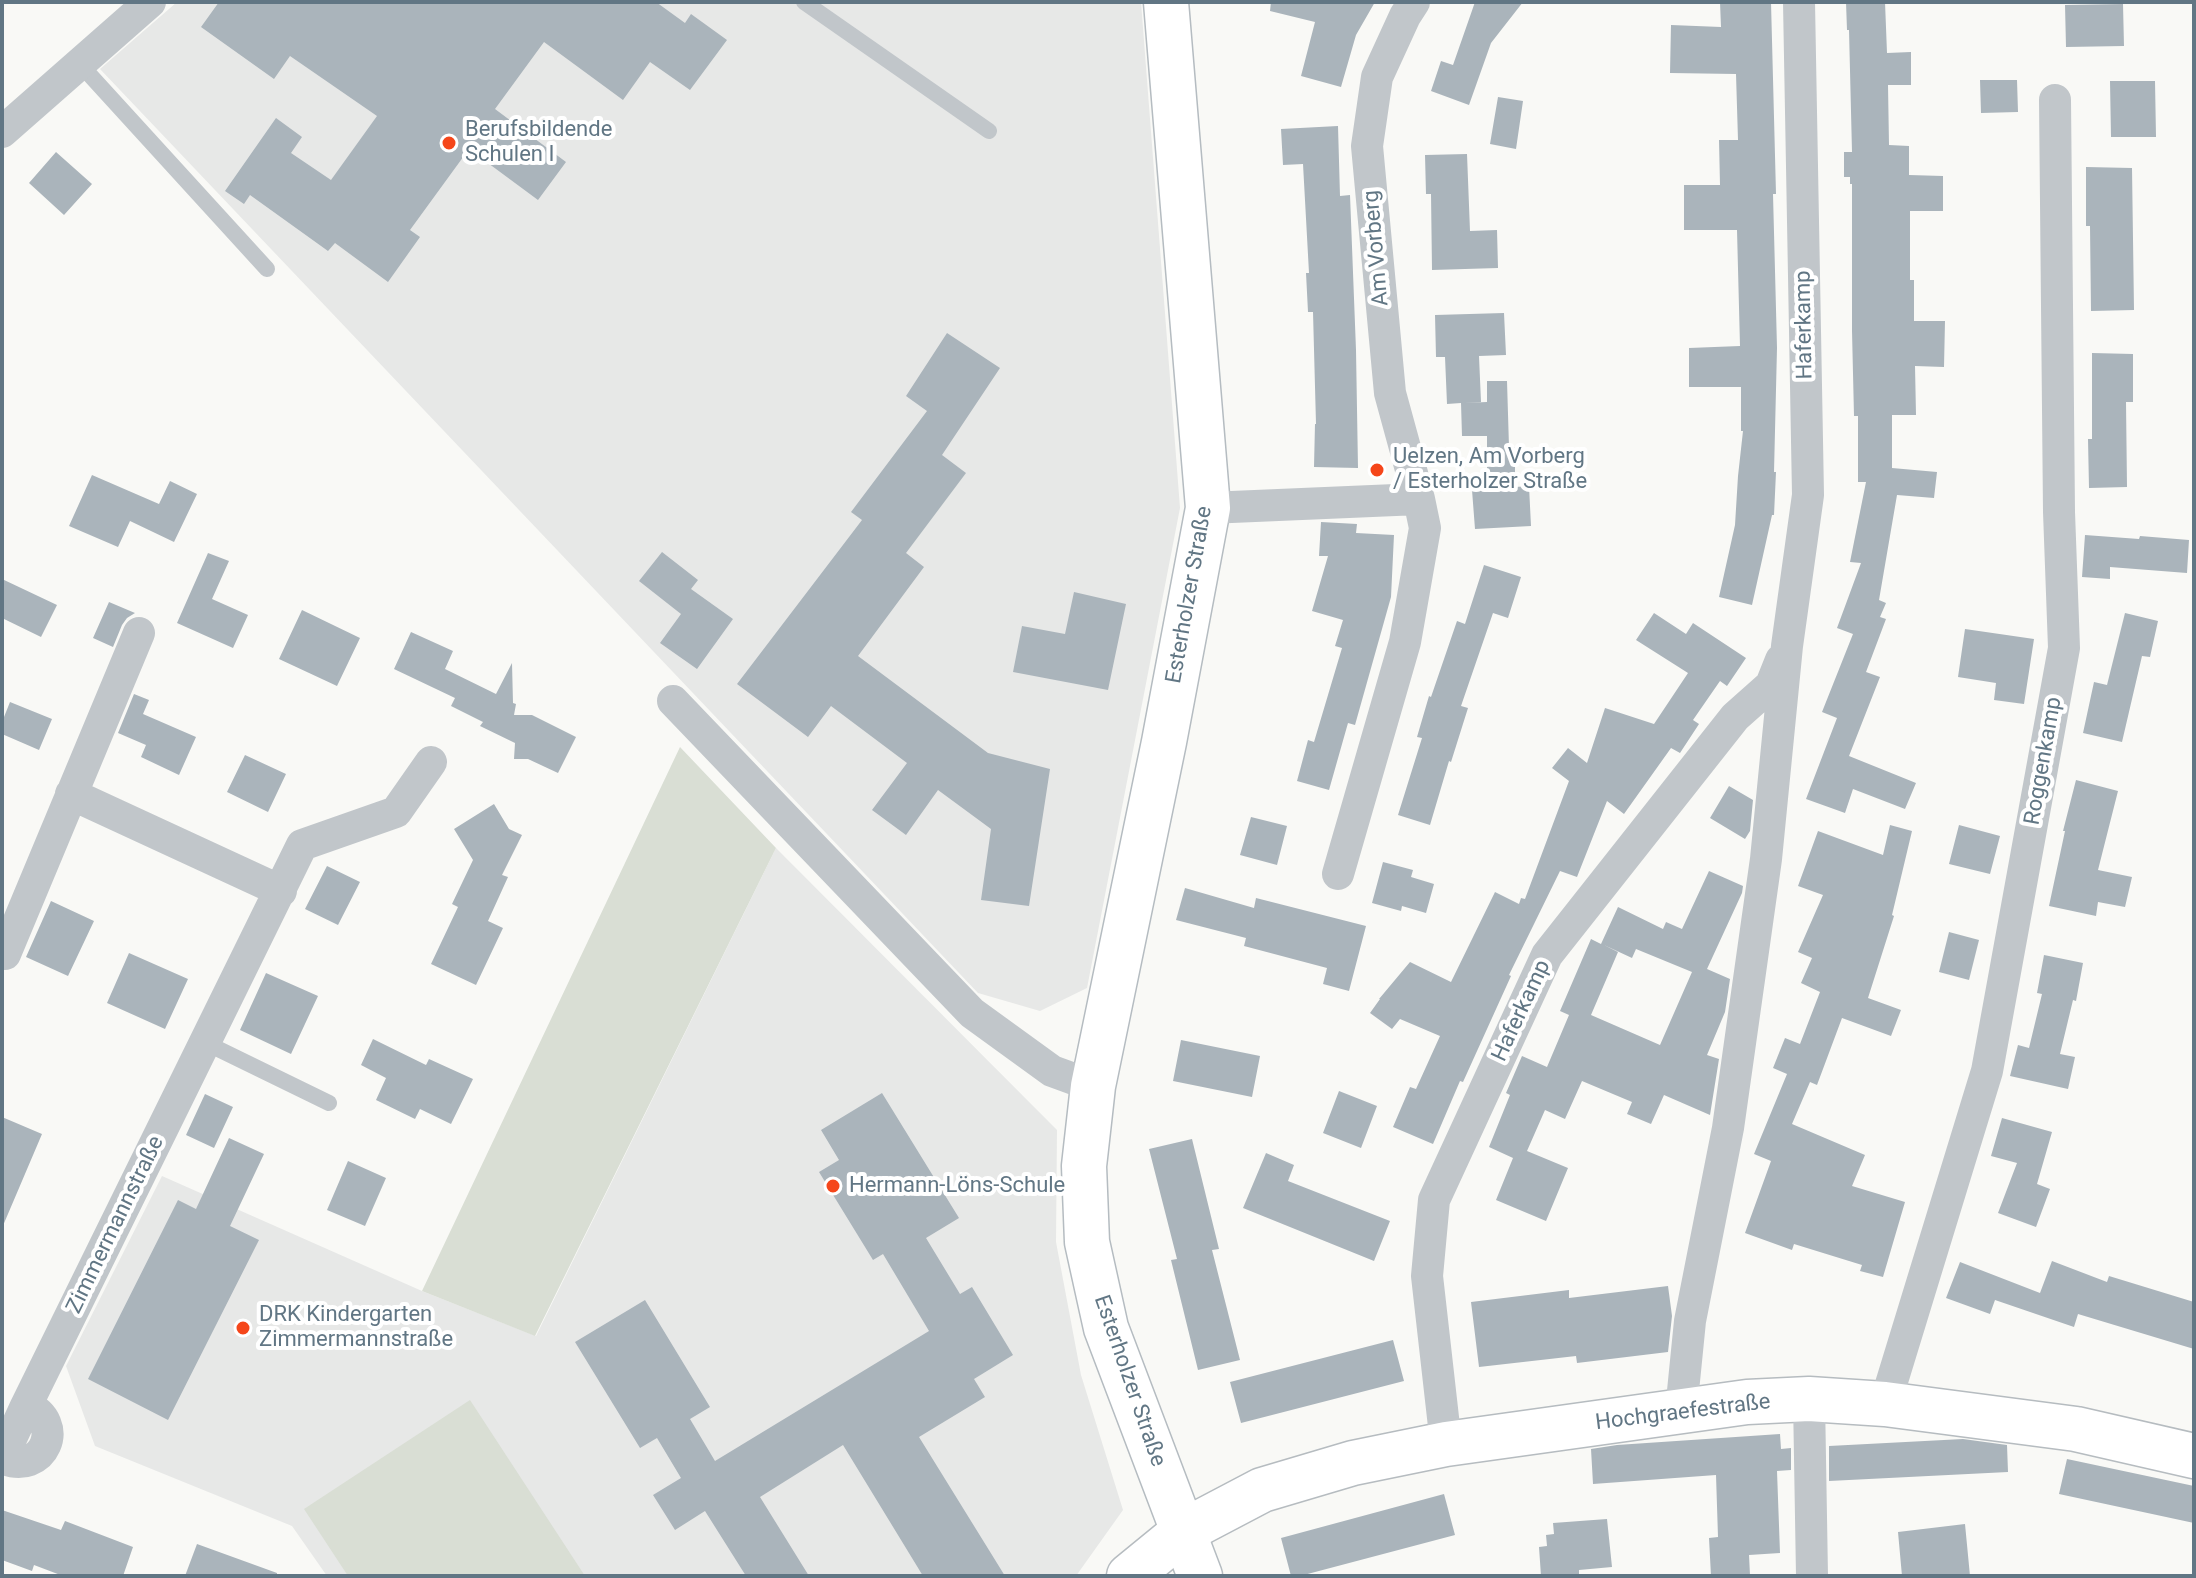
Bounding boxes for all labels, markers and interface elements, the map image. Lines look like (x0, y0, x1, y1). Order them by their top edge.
place label: Berufsbildende Schulen I (465, 117, 612, 168)
marker: Berufsbildende Schulen I (440, 134, 458, 152)
street label: Am Vorberg (1359, 189, 1395, 307)
street label: Haferkamp (1791, 270, 1819, 380)
place label: Uelzen, Am Vorberg / Esterholzer Straße (1393, 444, 1587, 496)
marker: Uelzen, Am Vorberg / Esterholzer Straße (1368, 461, 1386, 479)
street label: Esterholzer Straße (1161, 504, 1219, 686)
street label: Roggenkamp (2020, 695, 2068, 827)
street label: Haferkamp (1487, 956, 1557, 1066)
street label: Zimmermannstraße (62, 1132, 170, 1318)
place label: Hermann-Löns-Schule (849, 1173, 1065, 1199)
marker: Hermann-Löns-Schule (824, 1177, 842, 1195)
street label: Esterholzer Straße (1087, 1292, 1171, 1470)
place label: DRK Kindergarten Zimmermannstraße (259, 1302, 453, 1354)
marker: DRK Kindergarten Zimmermannstraße (234, 1319, 252, 1337)
street label: Hochgraefestraße (1594, 1389, 1772, 1437)

